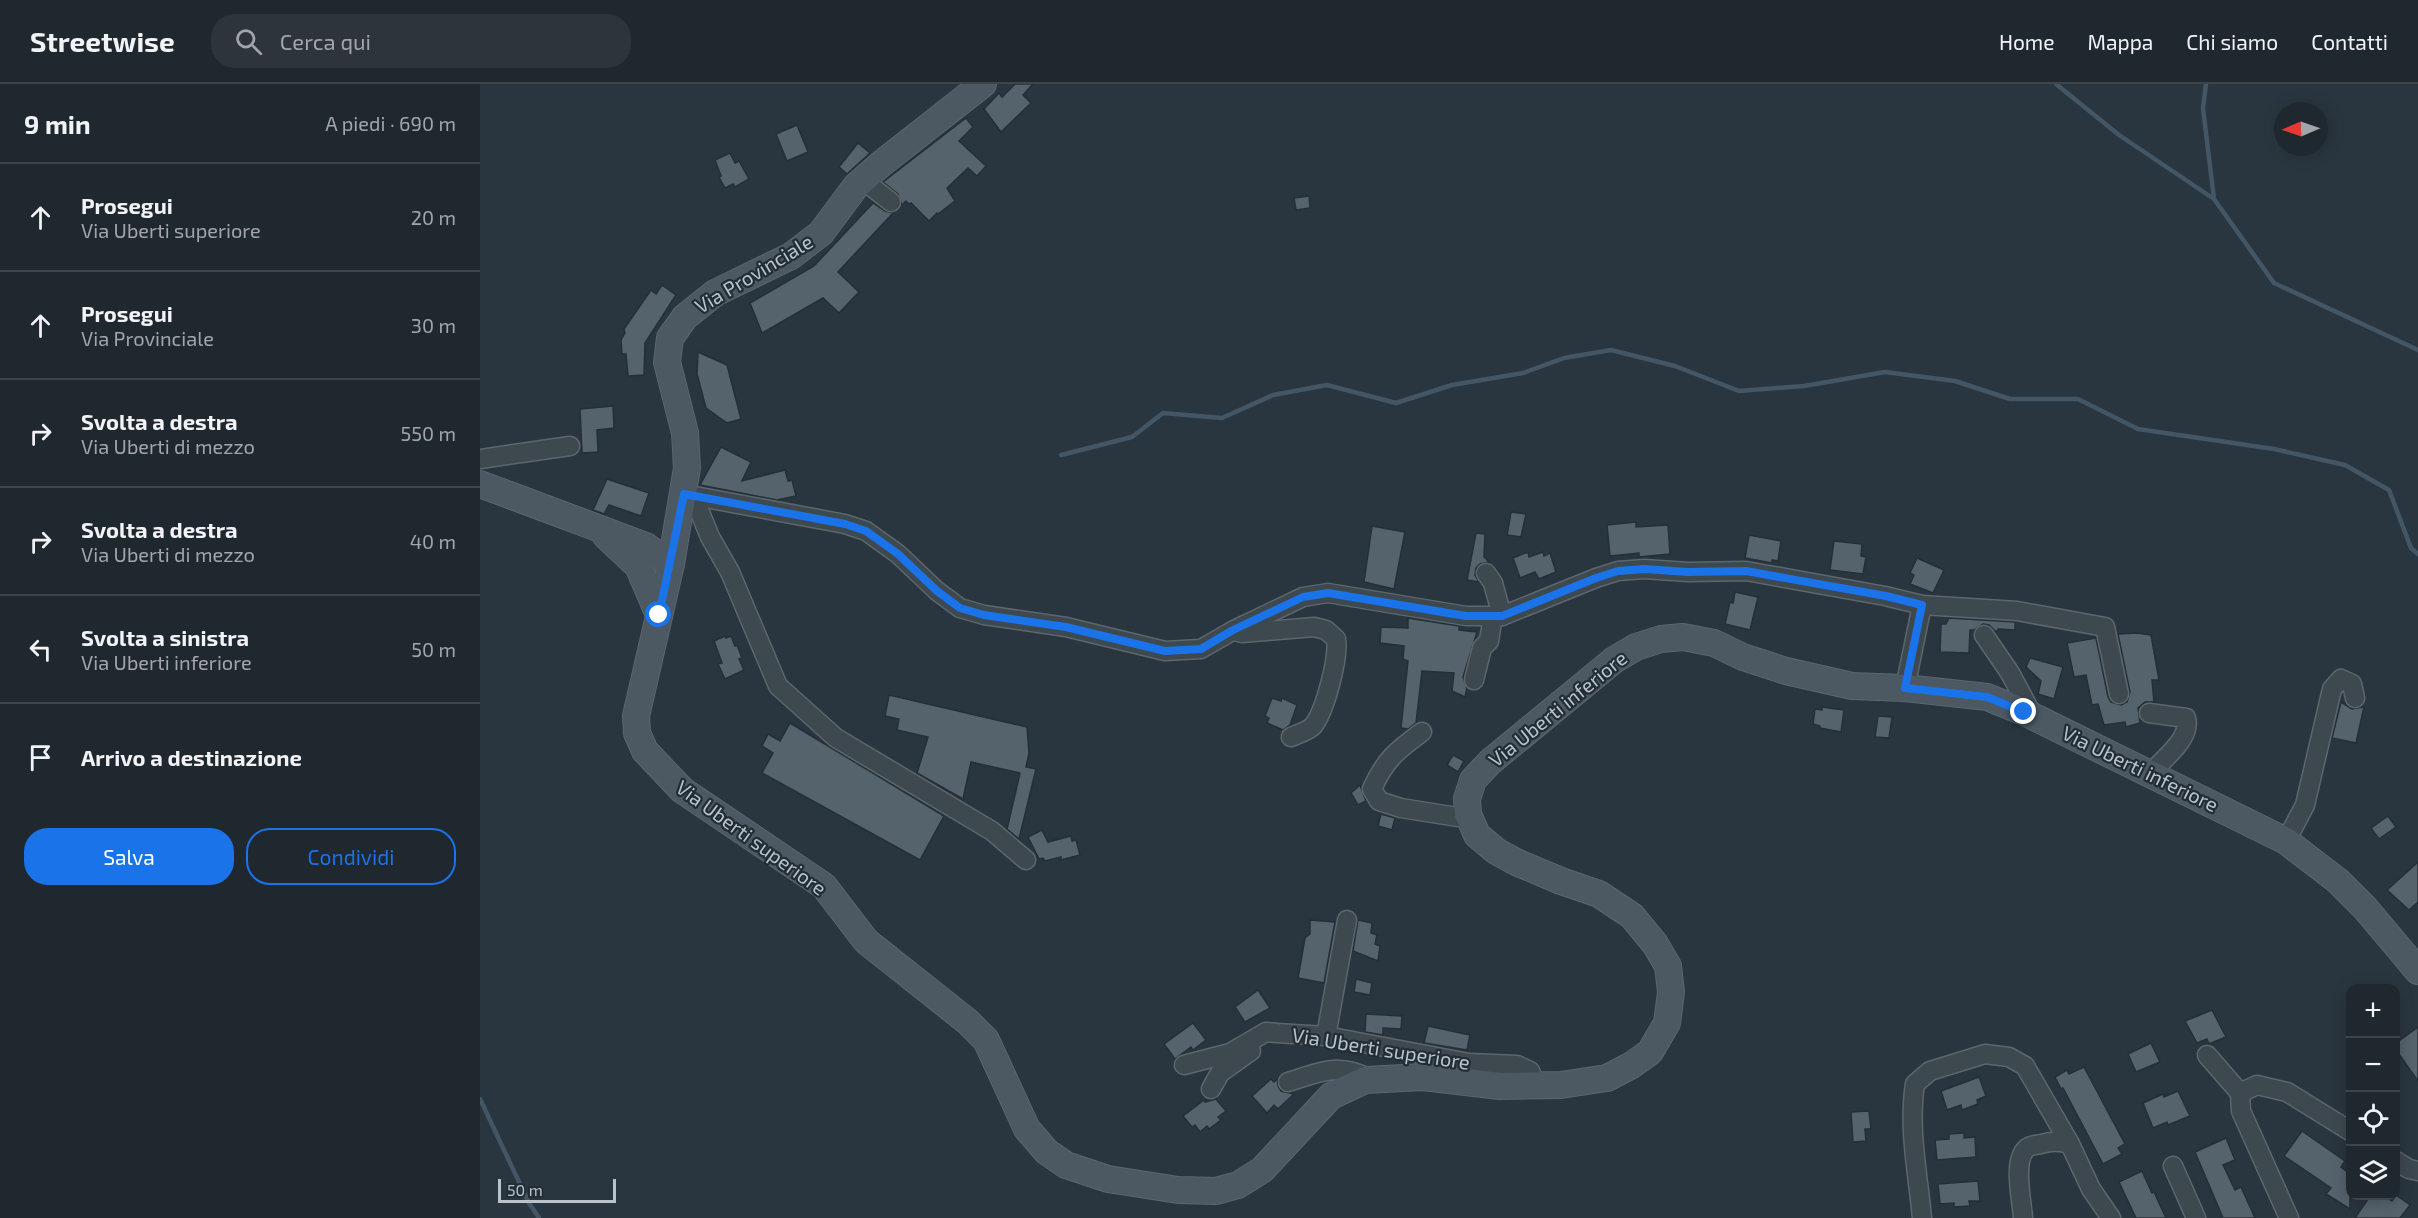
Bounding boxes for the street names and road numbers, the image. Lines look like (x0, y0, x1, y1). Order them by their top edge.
street label: Via Provinciale (690, 229, 817, 318)
street label: Via Uberti inferiore (1483, 645, 1631, 771)
street label: Via Uberti inferiore (2058, 720, 2222, 816)
street label: Via Uberti superiore (672, 775, 831, 900)
street label: Via Uberti superiore (1290, 1022, 1472, 1074)

